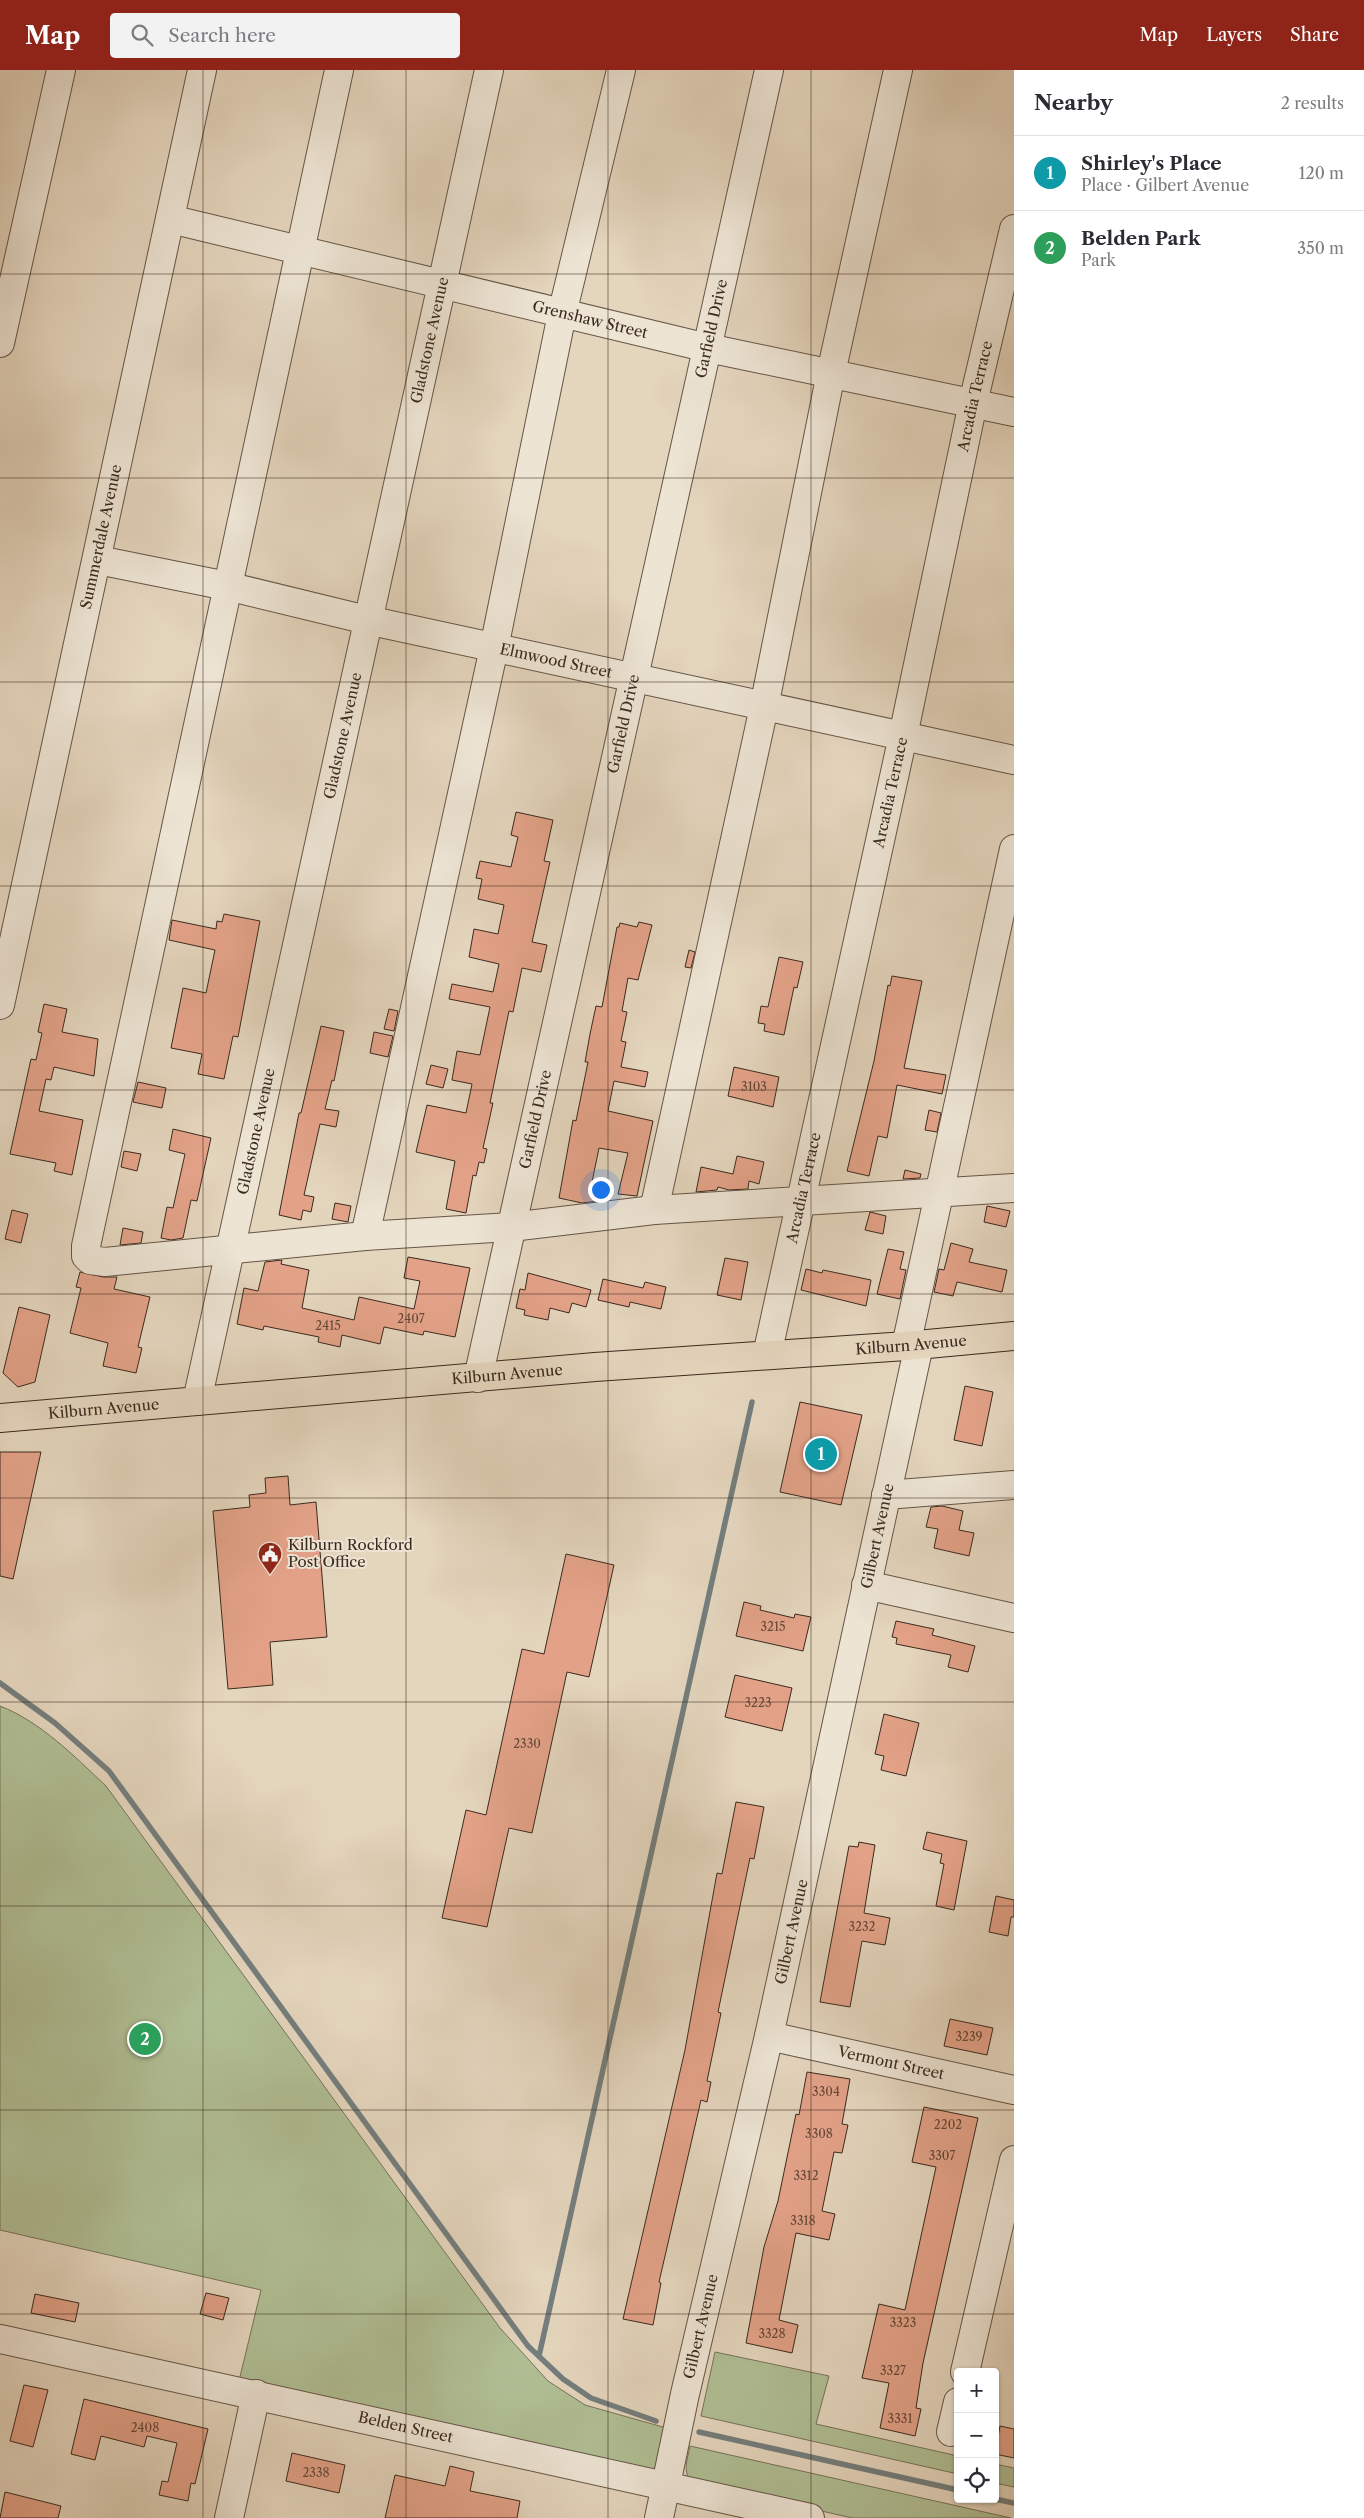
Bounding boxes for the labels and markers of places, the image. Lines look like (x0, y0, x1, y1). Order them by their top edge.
pin: 1 (805, 1435, 837, 1473)
place label: Kilburn Rockford Post Office (288, 1535, 413, 1571)
public building icon: Kilburn Rockford Post Office (257, 1541, 283, 1575)
pin: 2 (129, 2020, 161, 2058)

